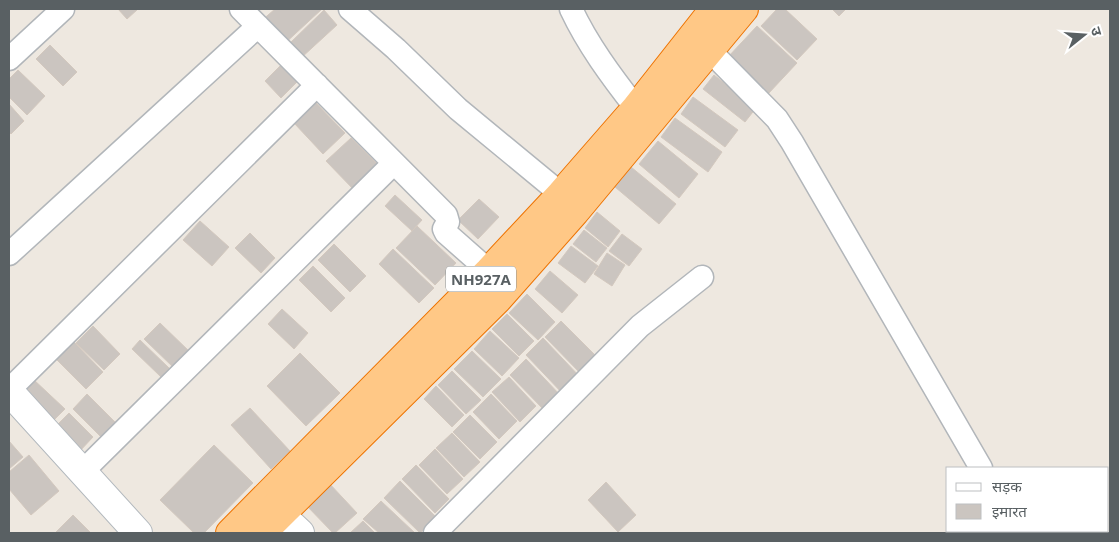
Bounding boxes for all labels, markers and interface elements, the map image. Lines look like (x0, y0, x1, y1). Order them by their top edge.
north arrow (1059, 10, 1109, 60)
text: उ (1087, 24, 1107, 39)
road number: NH927A (446, 266, 516, 292)
legend (946, 467, 1109, 532)
text: सड़क (992, 476, 1022, 496)
text: इमारत (992, 501, 1027, 521)

